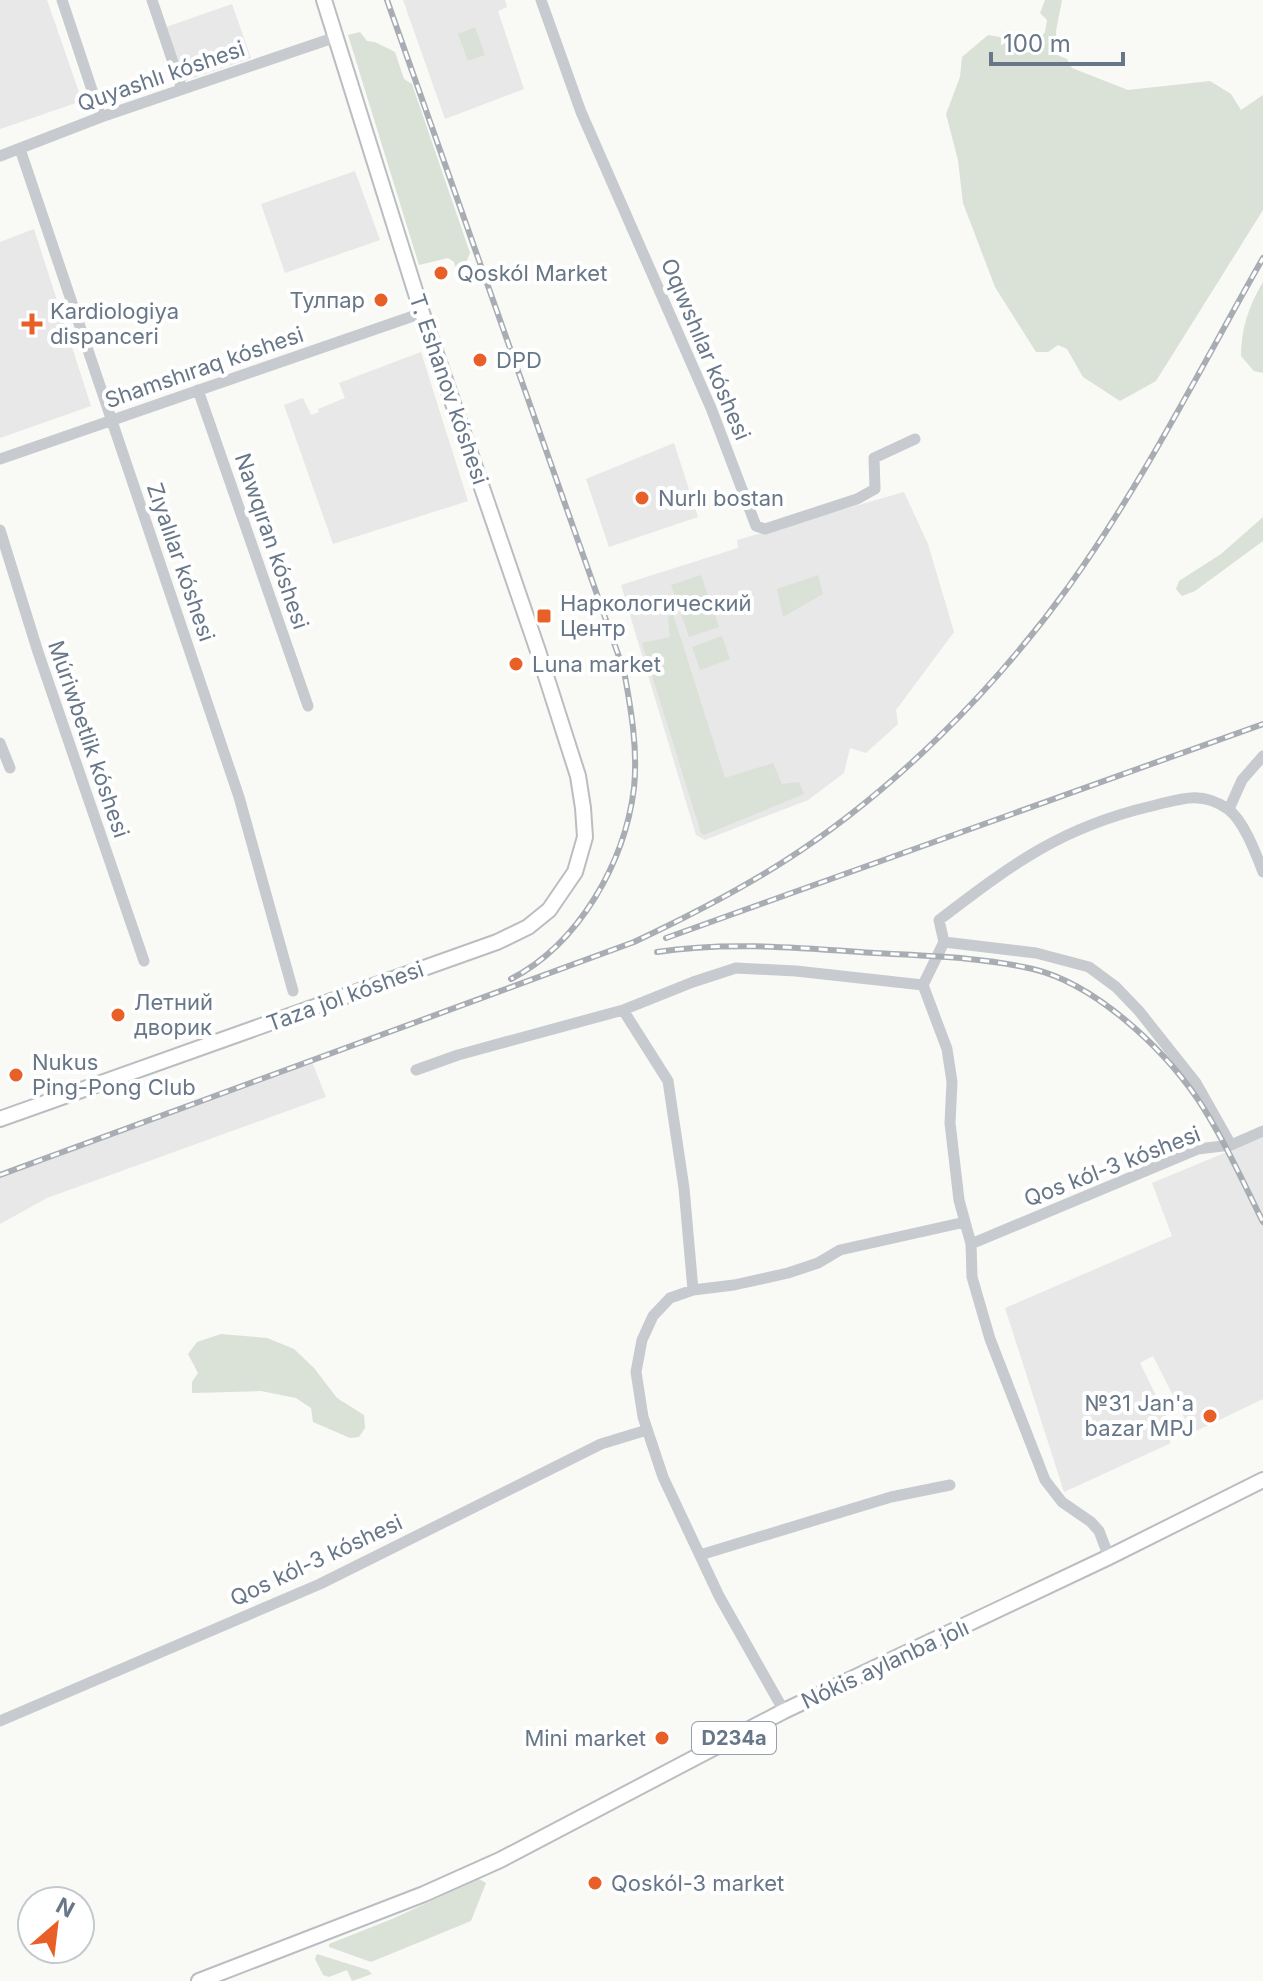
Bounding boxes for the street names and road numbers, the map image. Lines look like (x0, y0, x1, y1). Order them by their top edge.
street label: Quyashlı kóshesi (74, 35, 248, 117)
street label: Oqıwshılar kóshesi (656, 254, 756, 444)
street label: T. Eshanov kóshesi (404, 290, 494, 488)
street label: Shamshıraq kóshesi (101, 321, 307, 413)
street label: Nawqıran kóshesi (230, 450, 314, 632)
street label: Zıyalılar kóshesi (142, 479, 220, 645)
street label: Múriwbetlik kóshesi (43, 637, 135, 841)
street label: Taza jol kóshesi (263, 956, 427, 1036)
street label: Qos kól-3 kóshesi (1020, 1120, 1204, 1212)
street label: Qos kól-3 kóshesi (226, 1509, 406, 1611)
street label: Nókis aylanba jolı (797, 1614, 973, 1714)
road number: D234a (692, 1722, 776, 1754)

